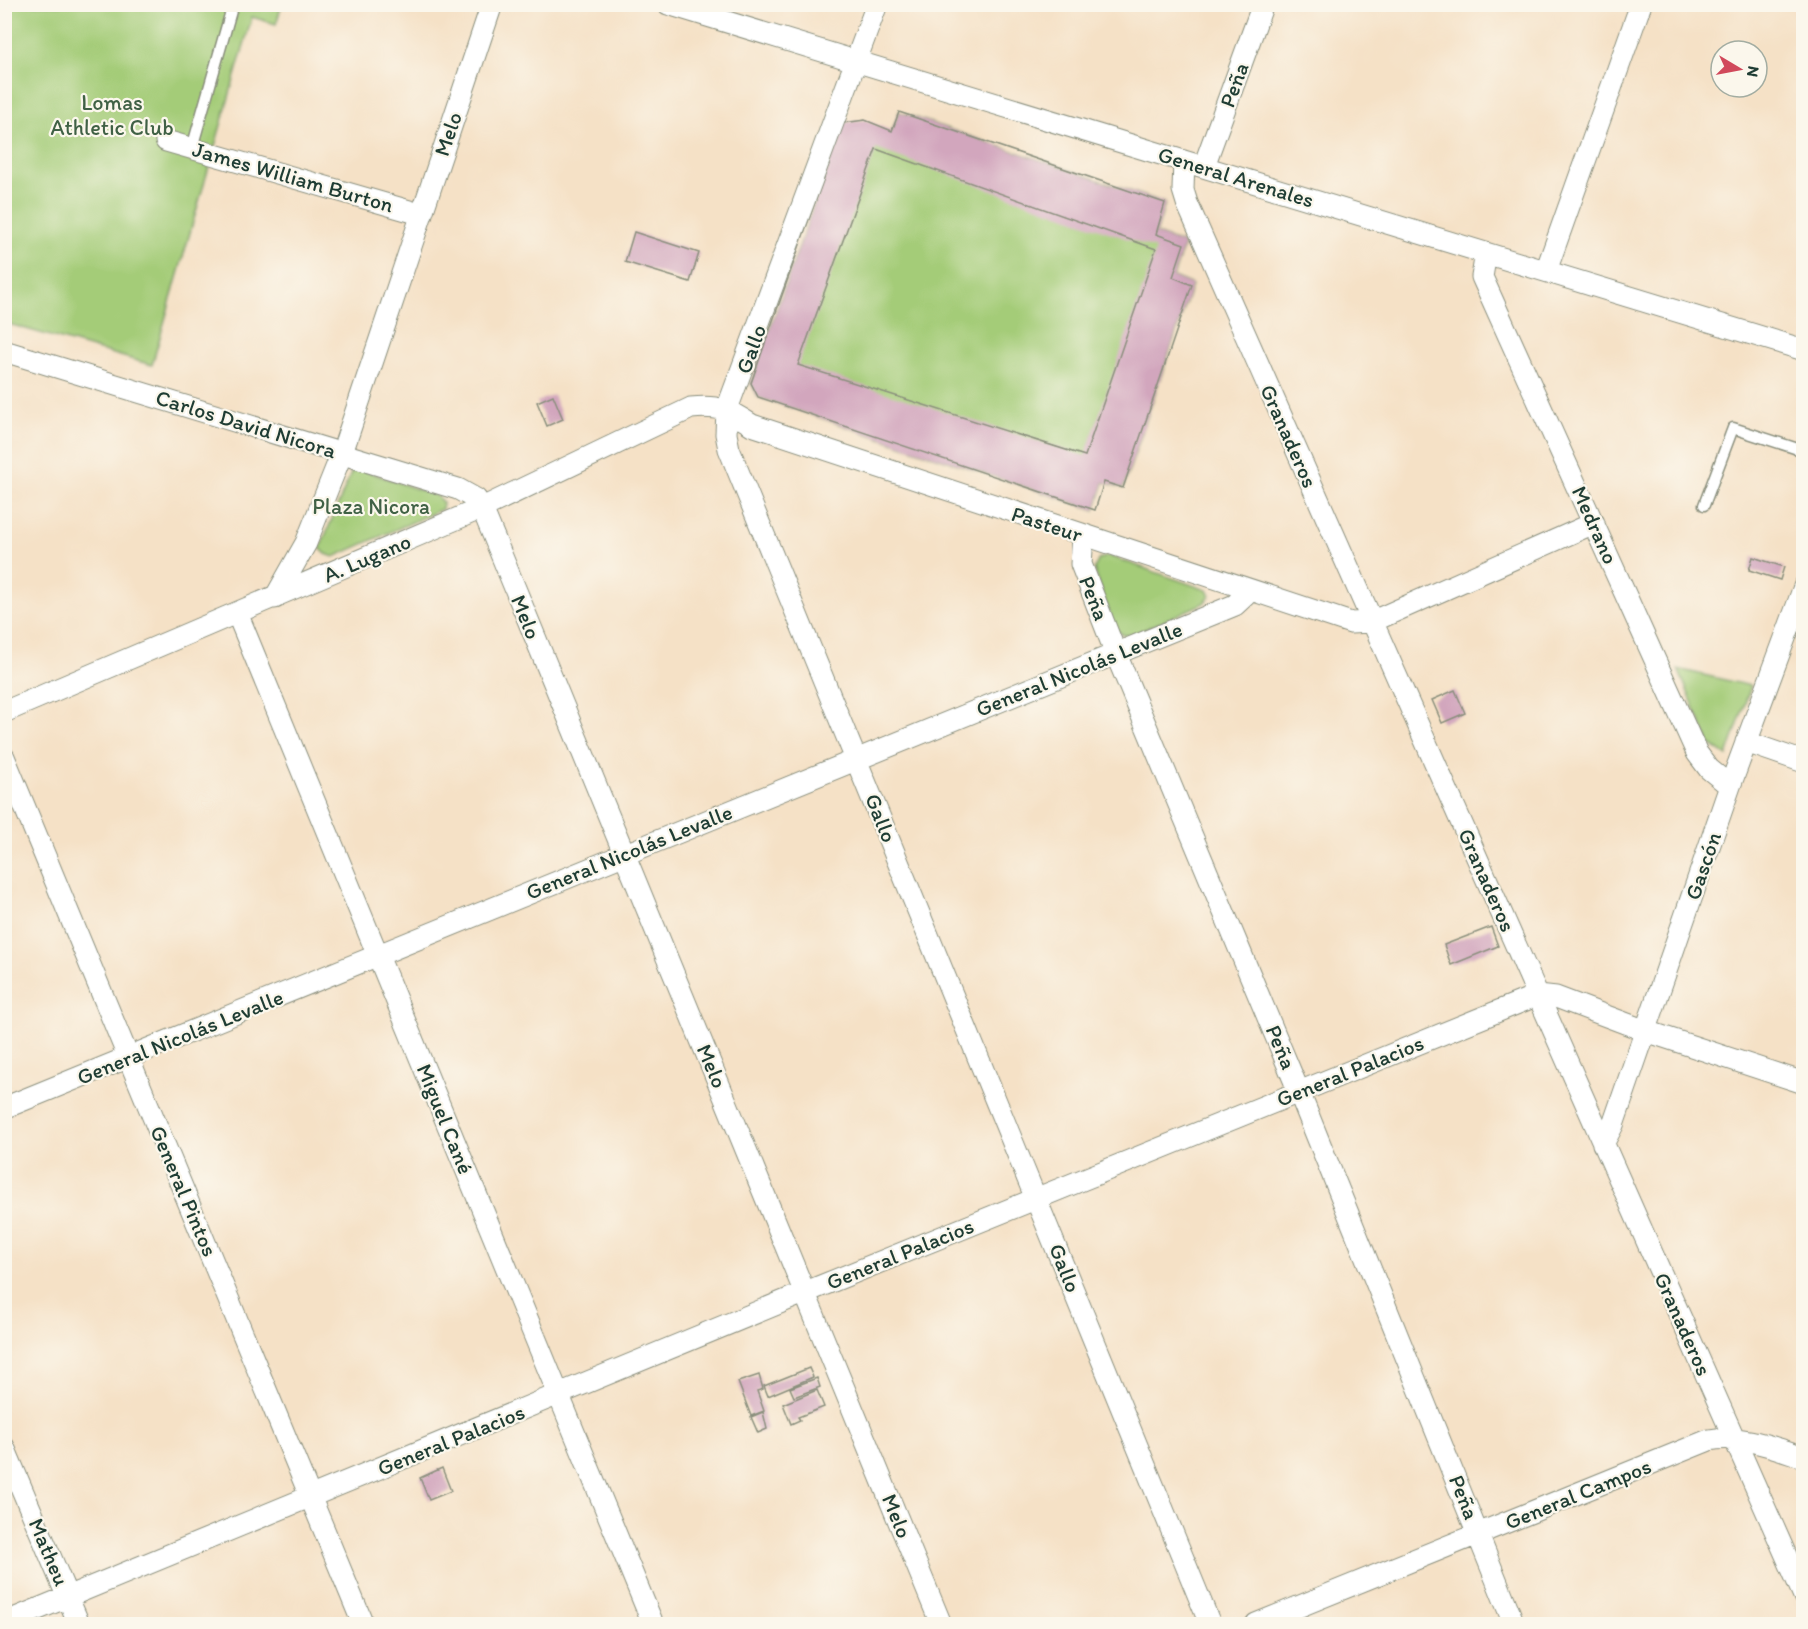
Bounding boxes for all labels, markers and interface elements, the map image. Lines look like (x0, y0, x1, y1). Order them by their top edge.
north arrow (1709, 39, 1769, 99)
street label: Peña (1214, 59, 1255, 111)
text: N (1743, 65, 1764, 78)
park label: Lomas Athletic Club (50, 89, 174, 141)
street label: Melo (428, 108, 468, 160)
street label: James William Burton (189, 135, 397, 219)
street label: General Arenales (1155, 140, 1317, 214)
street label: Gallo (730, 321, 772, 377)
street label: Granaderos (1254, 380, 1324, 492)
street label: Carlos David Nicora (152, 384, 340, 464)
street label: Medrano (1566, 482, 1624, 568)
park label: Plaza Nicora (312, 493, 430, 520)
street label: Pasteur (1008, 500, 1086, 548)
street label: A. Lugano (319, 527, 415, 589)
street label: Peña (1073, 572, 1115, 624)
street label: Melo (505, 591, 547, 643)
street label: General Nicolás Levalle (972, 615, 1186, 723)
street label: Gallo (859, 790, 903, 846)
street label: General Nicolás Levalle (522, 798, 736, 906)
street label: Granaderos (1452, 824, 1522, 936)
street label: Gascón (1679, 828, 1727, 904)
street label: General Nicolás Levalle (73, 983, 287, 1091)
street label: Peña (1260, 1021, 1302, 1073)
street label: General Palacios (1272, 1029, 1428, 1113)
street label: Melo (691, 1040, 733, 1092)
street label: Miguel Cané (411, 1060, 479, 1178)
street label: General Pintos (144, 1122, 224, 1260)
street label: General Palacios (822, 1212, 978, 1296)
street label: Gallo (1043, 1240, 1087, 1296)
street label: Granaderos (1648, 1268, 1718, 1380)
street label: General Palacios (373, 1398, 529, 1482)
street label: General Campos (1501, 1452, 1655, 1536)
street label: Peña (1443, 1471, 1485, 1523)
street label: Melo (876, 1490, 918, 1542)
street label: Matheu (23, 1514, 75, 1590)

